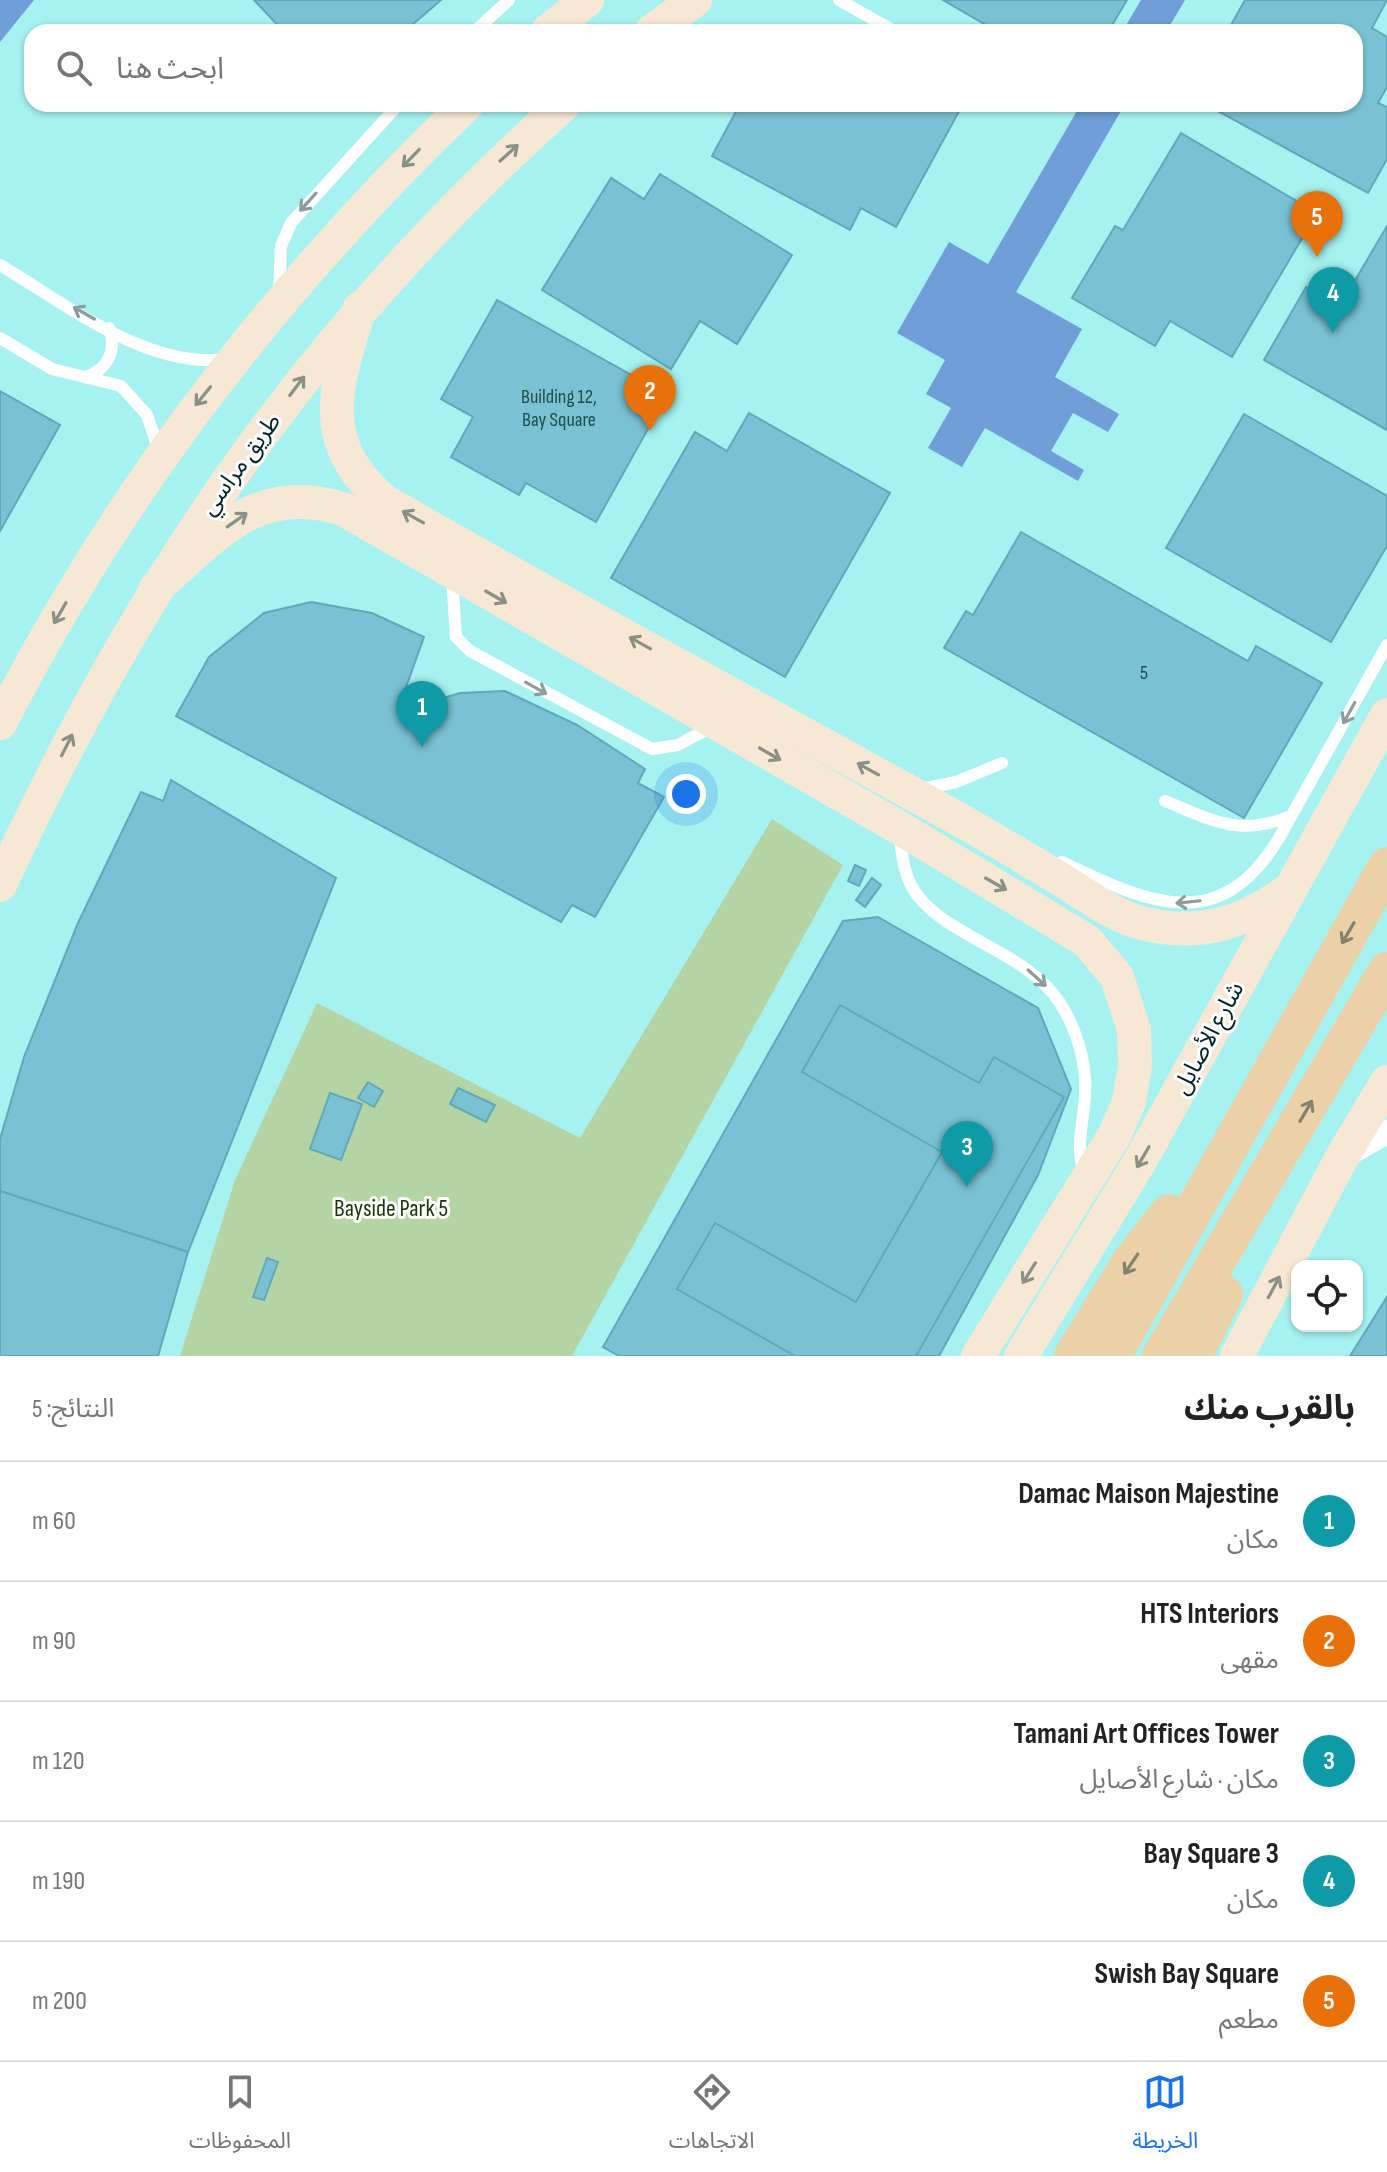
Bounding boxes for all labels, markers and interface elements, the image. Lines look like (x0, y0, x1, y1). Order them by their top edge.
search box (24, 24, 1363, 112)
icon: search (52, 46, 96, 90)
text: ابحث هنا (116, 51, 224, 87)
one-way arrow (499, 144, 519, 162)
one-way arrow (402, 148, 421, 168)
pin: 5 (1291, 191, 1343, 257)
one-way arrow (299, 192, 317, 212)
pin: 4 (1307, 267, 1359, 333)
one-way arrow (73, 305, 96, 321)
pin: 2 (624, 365, 676, 431)
one-way arrow (288, 376, 305, 397)
one-way arrow (195, 385, 212, 406)
house number: Building 12, Bay Square (521, 385, 597, 432)
street label: طريق مراسي (194, 408, 290, 523)
one-way arrow (402, 509, 425, 525)
one-way arrow (225, 512, 247, 528)
one-way arrow (484, 589, 507, 605)
one-way arrow (52, 601, 68, 624)
one-way arrow (629, 635, 653, 650)
house number: 5 (1140, 661, 1148, 685)
one-way arrow (524, 680, 547, 696)
pin: 1 (396, 681, 448, 747)
one-way arrow (1341, 700, 1356, 724)
one-way arrow (59, 733, 75, 757)
one-way arrow (758, 746, 781, 762)
one-way arrow (857, 761, 880, 777)
your location (666, 774, 706, 814)
one-way arrow (983, 877, 1007, 892)
one-way arrow (1175, 894, 1202, 909)
one-way arrow (1340, 921, 1355, 945)
one-way arrow (1026, 969, 1046, 987)
street label: شارع الأصايل (1167, 977, 1252, 1101)
one-way arrow (1299, 1100, 1314, 1124)
pin: 3 (941, 1121, 993, 1187)
one-way arrow (1135, 1145, 1151, 1168)
park label: Bayside Park 5 (334, 1194, 448, 1223)
one-way arrow (1123, 1252, 1139, 1274)
map controls (1291, 1260, 1363, 1332)
button: locate (1291, 1260, 1363, 1332)
one-way arrow (1020, 1262, 1037, 1284)
one-way arrow (1266, 1276, 1282, 1299)
text: بالقرب منك (1184, 1388, 1355, 1429)
text: النتائج: 5 (32, 1394, 114, 1425)
text: Damac Maison Majestine (1018, 1476, 1279, 1512)
text: 60 m (32, 1506, 76, 1537)
text: 1 (1324, 1506, 1334, 1537)
text: مكان (1227, 1525, 1279, 1556)
text: HTS Interiors (1140, 1596, 1279, 1632)
text: 90 m (32, 1626, 76, 1657)
text: 2 (1323, 1626, 1335, 1657)
text: مقهى (1220, 1645, 1279, 1676)
text: Tamani Art Offices Tower (1014, 1716, 1279, 1752)
text: 120 m (32, 1746, 85, 1777)
text: 3 (1323, 1746, 1335, 1777)
text: مكان · شارع الأصايل (1079, 1765, 1279, 1796)
text: Bay Square 3 (1144, 1836, 1279, 1872)
text: 190 m (32, 1866, 85, 1897)
text: 4 (1323, 1866, 1335, 1897)
text: مكان (1227, 1885, 1279, 1916)
text: Swish Bay Square (1094, 1956, 1279, 1992)
text: 200 m (32, 1986, 87, 2017)
text: 5 (1323, 1986, 1335, 2017)
text: مطعم (1219, 2005, 1279, 2036)
tab: المحفوظات (189, 2070, 291, 2164)
tab: الاتجاهات (669, 2070, 755, 2164)
tab: الخريطة (1132, 2070, 1198, 2164)

